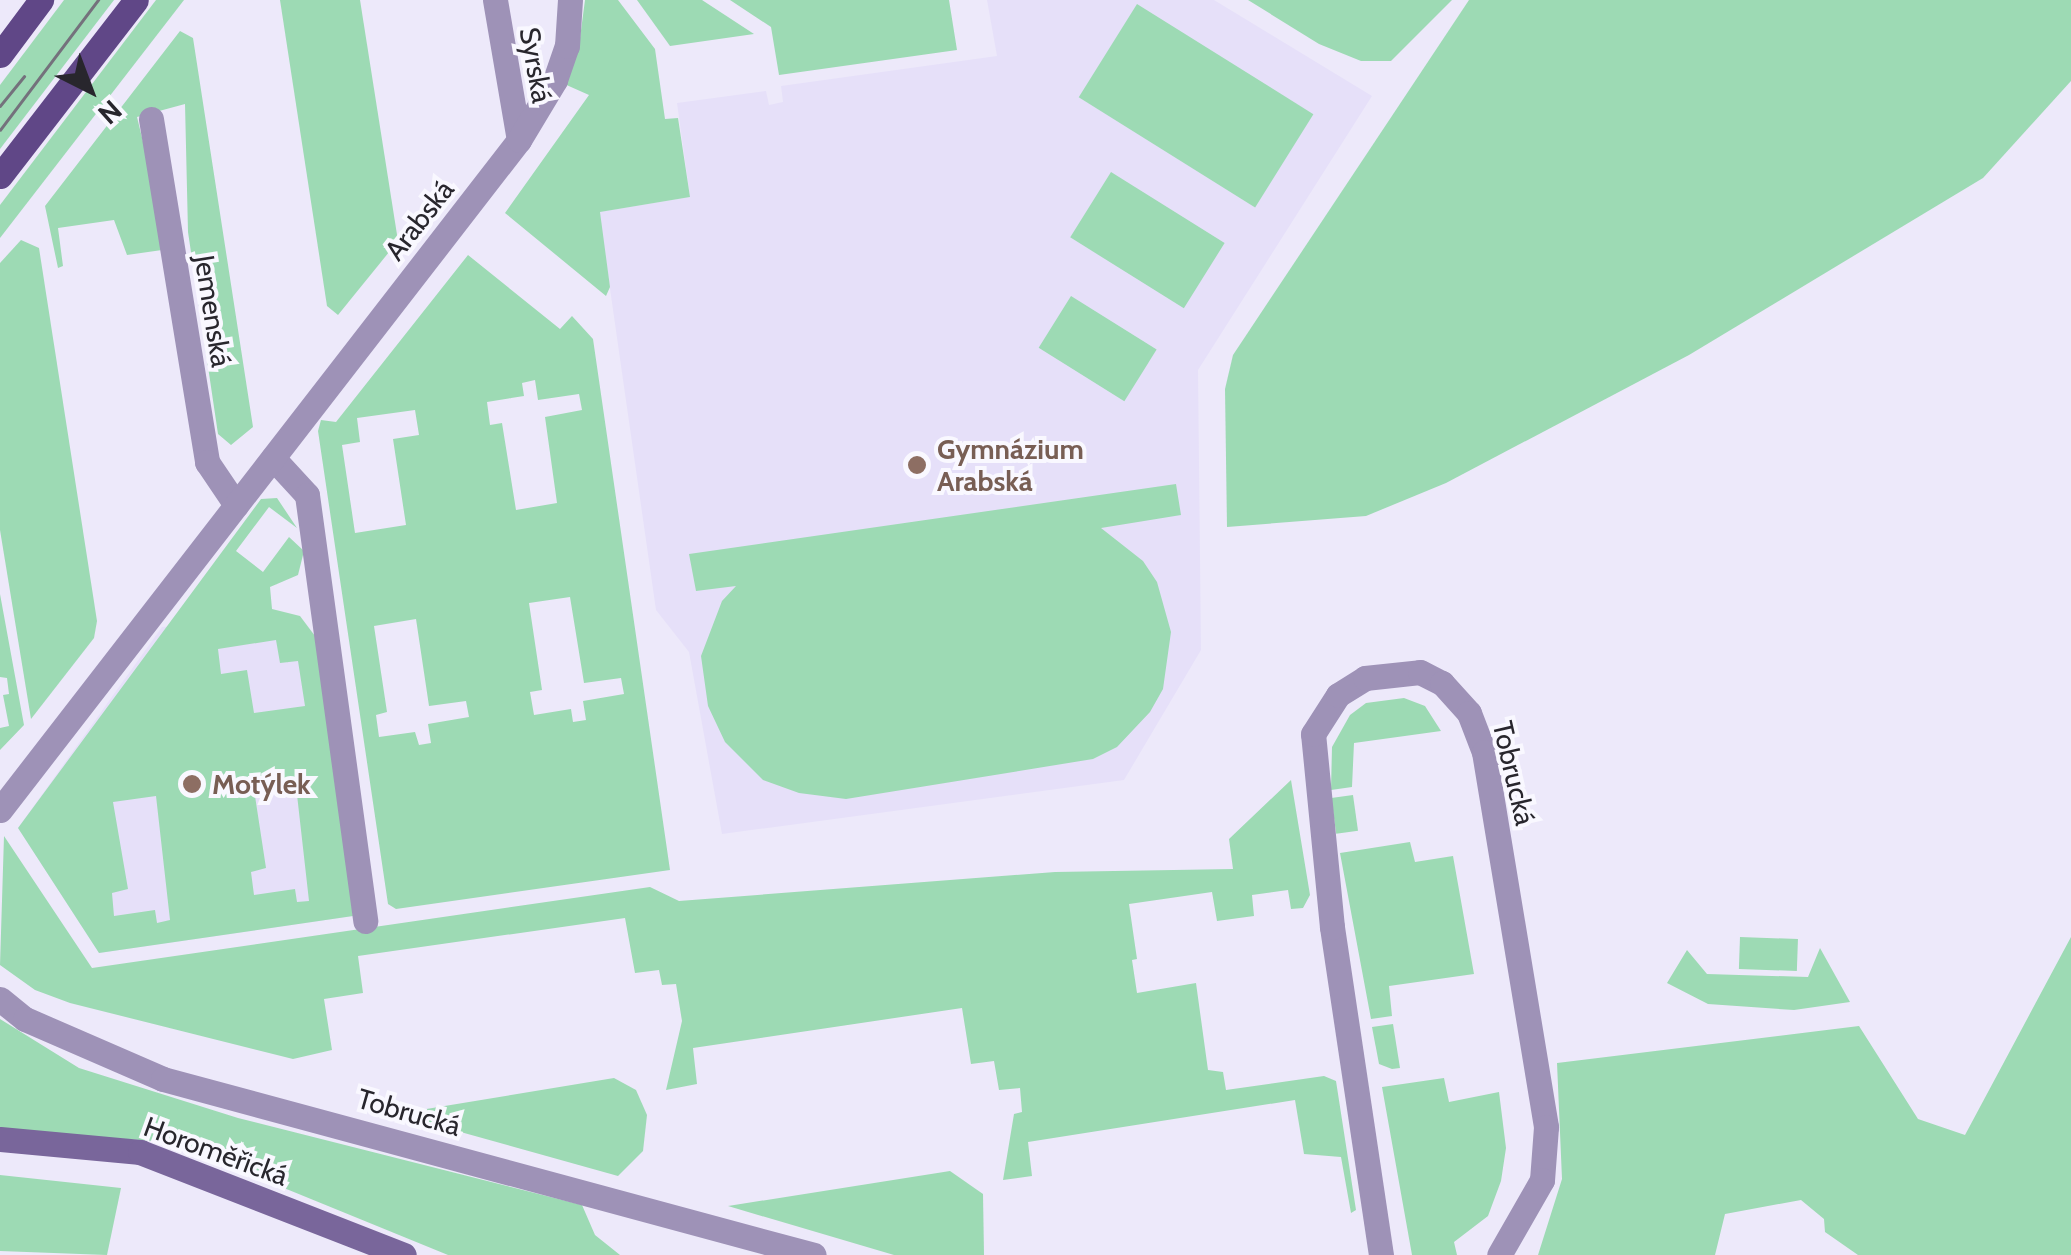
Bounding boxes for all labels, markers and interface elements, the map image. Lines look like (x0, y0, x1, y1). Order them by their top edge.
street label: Syrská (513, 24, 559, 106)
north arrow (40, 40, 140, 140)
text: N (91, 93, 129, 132)
street label: Arabská (377, 173, 461, 267)
street label: Jemenská (188, 253, 238, 369)
place label: Gymnázium Arabská (937, 432, 1084, 498)
marker: Gymnázium Arabská (906, 454, 928, 476)
street label: Tobrucká (1486, 718, 1542, 828)
place label: Motýlek (212, 767, 311, 801)
marker: Motýlek (181, 773, 203, 795)
street label: Tobrucká (354, 1081, 464, 1143)
street label: Horoměřická (139, 1109, 293, 1193)

